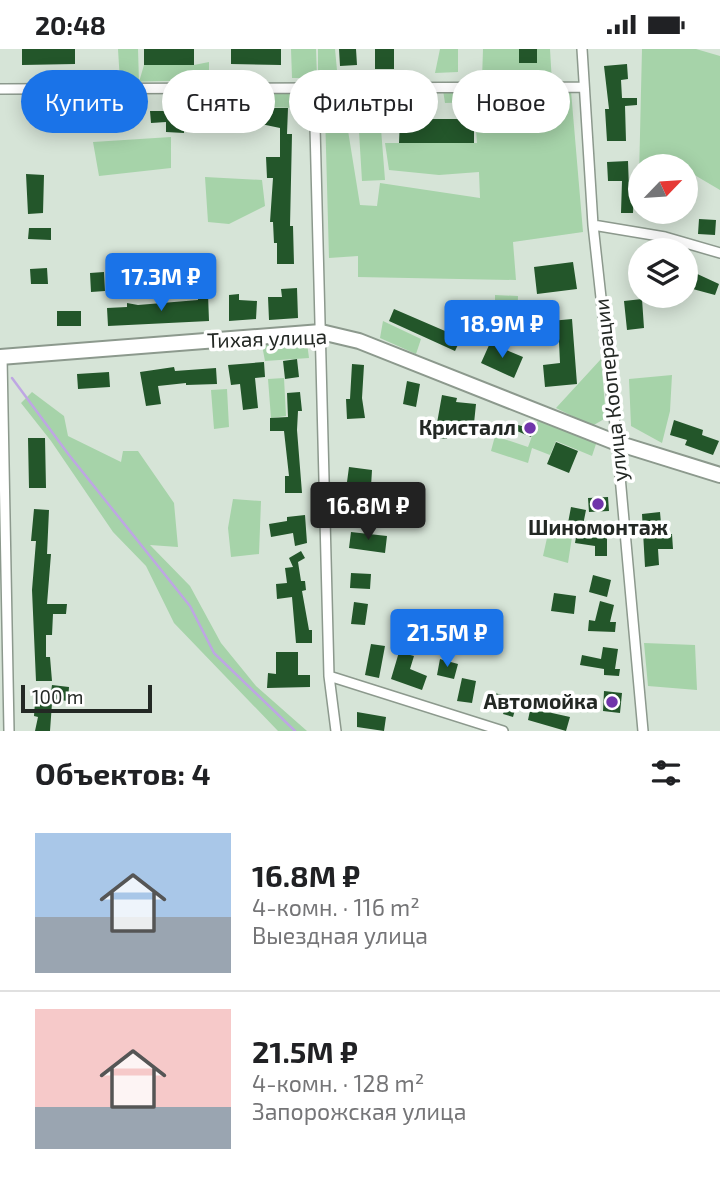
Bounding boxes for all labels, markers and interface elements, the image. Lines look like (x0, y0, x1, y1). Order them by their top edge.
text: 20:48 (35, 9, 106, 40)
chip: Купить (21, 70, 148, 133)
chip: Снять (162, 70, 275, 133)
chip: Фильтры (289, 70, 438, 133)
chip: Новое (452, 70, 570, 133)
north arrow (628, 154, 698, 224)
map controls (628, 154, 698, 308)
button: layers (628, 238, 698, 308)
pin: 17.3M ₽ (96, 253, 226, 313)
text: 17.3M ₽ (121, 262, 201, 290)
street label: улица Кооперации (587, 297, 633, 483)
pin: 18.9M ₽ (437, 301, 567, 360)
text: 18.9M ₽ (460, 309, 544, 337)
street label: Тихая улица (206, 323, 327, 353)
place label: Кристалл (419, 414, 516, 439)
marker: Кристалл (522, 420, 538, 436)
pin: 16.8M ₽ (303, 483, 433, 542)
text: 16.8M ₽ (326, 491, 410, 519)
marker: Шиномонтаж (590, 496, 606, 512)
place label: Шиномонтаж (528, 514, 668, 539)
pin: 21.5M ₽ (382, 609, 512, 669)
text: 21.5M ₽ (406, 618, 488, 646)
scale bar (21, 682, 152, 714)
text: 100 m (32, 685, 83, 708)
place label: Автомойка (484, 688, 598, 713)
marker: Автомойка (604, 694, 620, 710)
icon: filters (647, 754, 685, 792)
text: Объектов: 4 (35, 755, 211, 791)
text: 16.8M ₽ (252, 857, 360, 893)
icon: home (91, 861, 175, 945)
text: 4-комн. · 116 m² (252, 893, 420, 921)
text: Выездная улица (252, 921, 428, 949)
text: 21.5M ₽ (252, 1033, 358, 1069)
icon: home (91, 1037, 175, 1121)
text: 4-комн. · 128 m² (252, 1069, 424, 1097)
text: Запорожская улица (252, 1097, 466, 1125)

